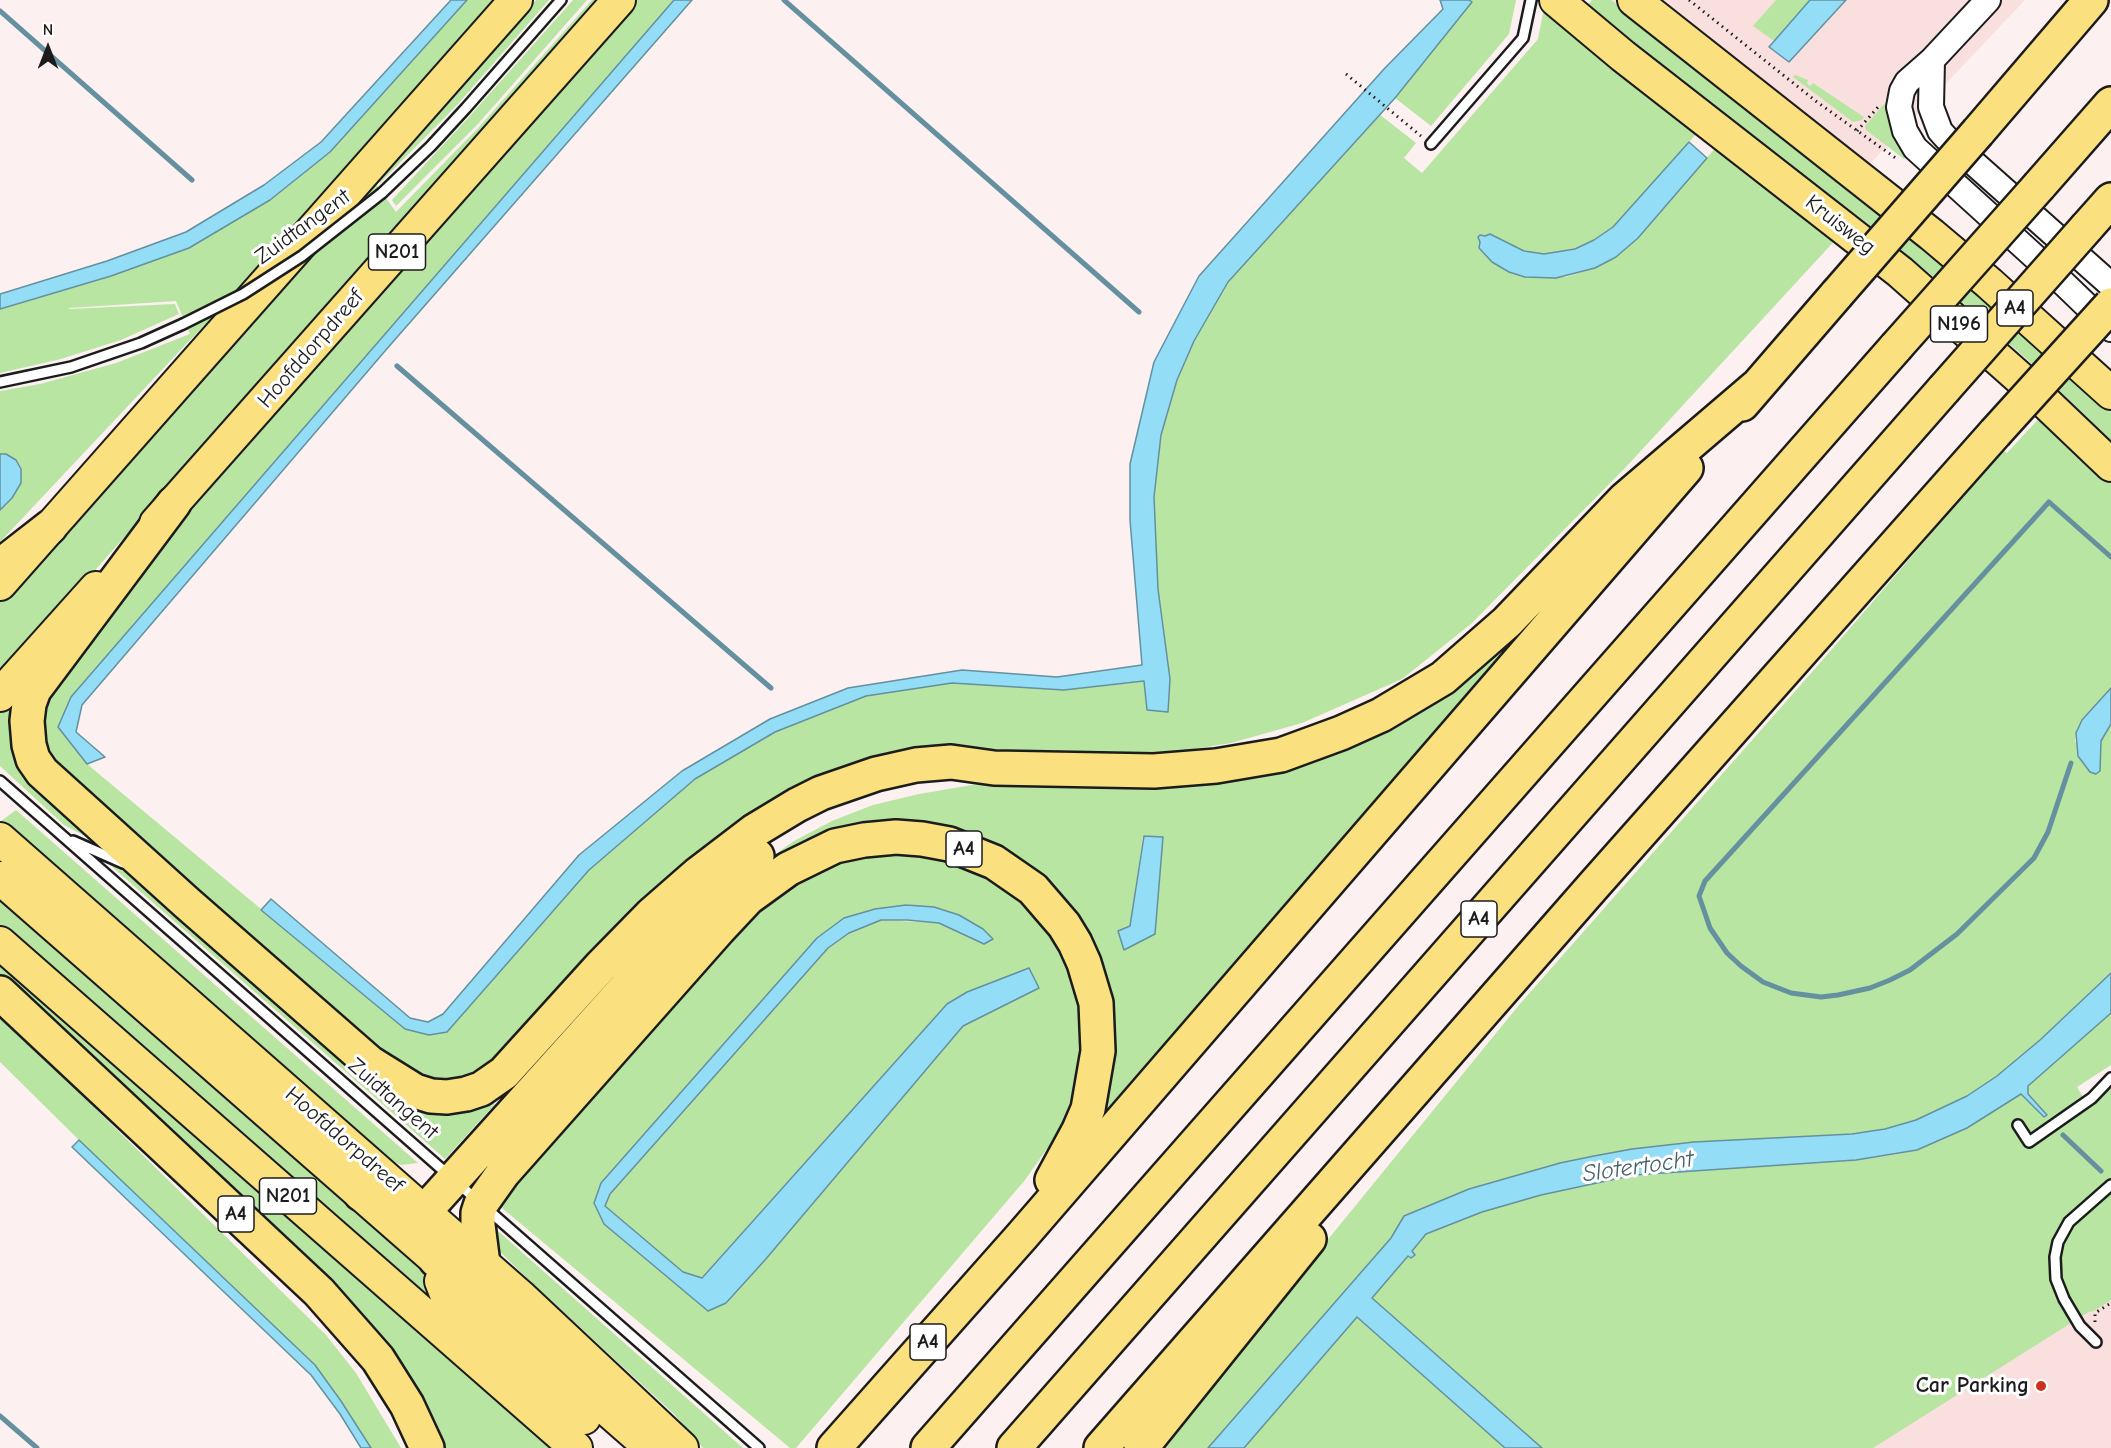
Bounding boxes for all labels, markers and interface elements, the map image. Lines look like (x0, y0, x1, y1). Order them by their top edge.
north arrow (18, 18, 78, 78)
text: N (43, 21, 53, 39)
street label: Zuidtangent (250, 184, 356, 270)
street label: Kruisweg (1800, 189, 1880, 261)
road number: N201 (368, 234, 426, 270)
street label: Hoofddorpdreef (252, 284, 370, 414)
road number: A4 (1997, 290, 2033, 326)
road number: N196 (1930, 306, 1988, 342)
road number: A4 (946, 831, 982, 867)
road number: A4 (1461, 901, 1497, 937)
street label: Zuidtangent (342, 1053, 444, 1145)
street label: Hoofddorpdreef (279, 1081, 409, 1199)
water label: Slotertocht (1581, 1145, 1695, 1189)
road number: N201 (260, 1178, 316, 1214)
road number: A4 (218, 1196, 254, 1232)
road number: A4 (910, 1324, 946, 1360)
place label: Car Parking (1916, 1373, 2029, 1399)
marker: Car Parking (2034, 1379, 2048, 1393)

